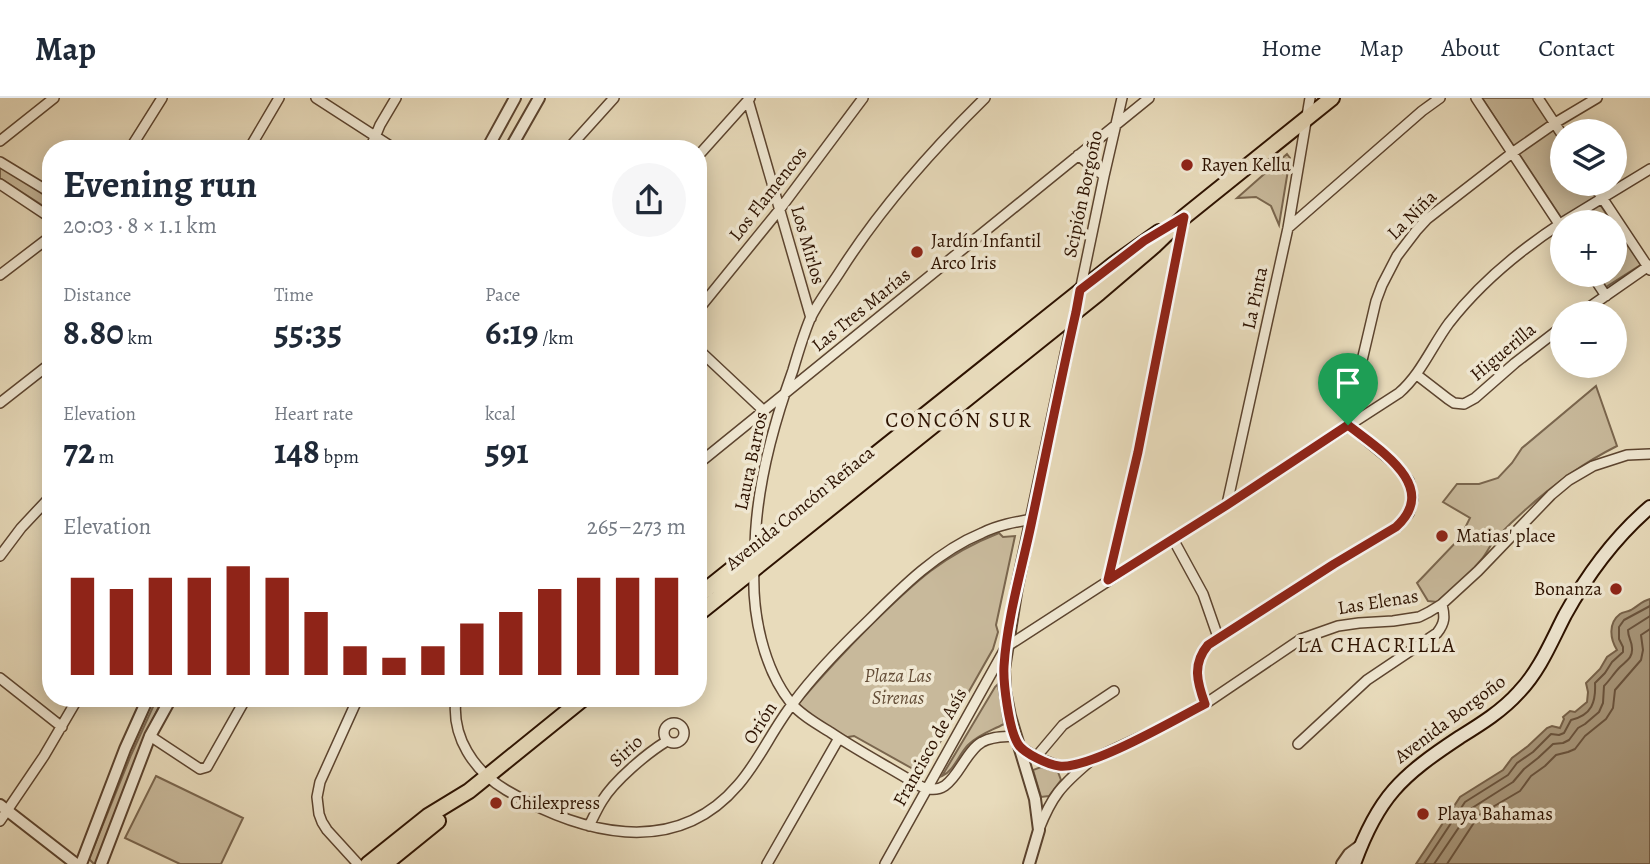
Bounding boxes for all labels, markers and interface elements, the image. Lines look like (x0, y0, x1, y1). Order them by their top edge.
text: Map (35, 26, 96, 71)
text: Home (1261, 32, 1322, 64)
text: Map (1360, 32, 1404, 64)
text: About (1442, 32, 1500, 64)
text: Contact (1538, 32, 1615, 64)
map controls (1550, 119, 1627, 378)
button: layers (1550, 119, 1627, 196)
street label: Scipión Borgoño (1057, 128, 1109, 260)
street label: Los Flamencos (723, 141, 813, 247)
place label: Rayen Kellu (1201, 152, 1292, 178)
marker: Rayen Kellu (1179, 157, 1195, 173)
text: Evening run (63, 158, 257, 210)
button: share (612, 163, 686, 237)
street label: La Niña (1381, 184, 1443, 246)
street label: Los Mirlos (784, 203, 832, 287)
text: 20:03 · 8 × 1.1 km (63, 210, 217, 241)
button: + (1550, 210, 1627, 287)
place label: Jardín Infantil Arco Iris (930, 228, 1041, 276)
marker: Jardín Infantil Arco Iris (909, 244, 925, 260)
street label: Las Tres Marías (806, 262, 916, 358)
street label: La Pinta (1236, 264, 1274, 332)
text: Distance (63, 282, 131, 308)
text: Time (274, 282, 313, 308)
text: Pace (485, 282, 520, 308)
button: − (1550, 301, 1627, 378)
text: 8.80 (63, 308, 124, 356)
text: 55:35 (274, 308, 342, 356)
text: 6:19 (485, 308, 538, 356)
street label: Higuerilla (1465, 317, 1542, 387)
text: km (124, 325, 153, 351)
text: /km (538, 325, 574, 351)
pin (1318, 353, 1378, 425)
icon: arrive (1329, 364, 1367, 402)
text: Elevation (63, 401, 136, 427)
text: Heart rate (274, 401, 353, 427)
text: kcal (485, 401, 515, 427)
district label: CONCÓN SUR (885, 406, 1033, 434)
street label: Laura Barros (728, 409, 774, 513)
text: 72 (63, 427, 95, 475)
text: 148 (274, 427, 320, 475)
text: 591 (485, 427, 529, 475)
street label: Avenida Concón Reñaca (719, 440, 880, 577)
text: m (95, 444, 114, 470)
text: bpm (320, 444, 359, 470)
text: Elevation (63, 511, 151, 542)
text: 265–273 m (587, 511, 686, 542)
place label: Matias' place (1456, 523, 1555, 549)
marker: Matias' place (1434, 528, 1450, 544)
place label: Bonanza (1534, 576, 1602, 602)
marker: Bonanza (1608, 581, 1624, 597)
street label: Las Elenas (1336, 583, 1420, 621)
district label: LA CHACRILLA (1297, 631, 1457, 659)
park label: Plaza Las Sirenas (864, 663, 932, 711)
street label: Avenida Borgoño (1388, 669, 1511, 770)
street label: Francisco de Asís (887, 683, 973, 811)
street label: Orión (737, 697, 783, 749)
street label: Sirio (603, 729, 649, 773)
place label: Chilexpress (510, 790, 600, 816)
marker: Chilexpress (488, 795, 504, 811)
place label: Playa Bahamas (1437, 801, 1553, 827)
marker: Playa Bahamas (1415, 806, 1431, 822)

